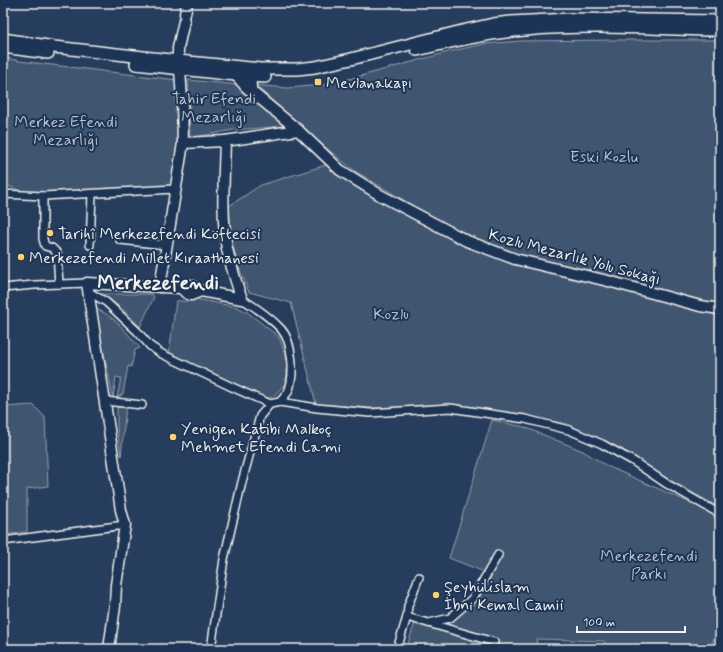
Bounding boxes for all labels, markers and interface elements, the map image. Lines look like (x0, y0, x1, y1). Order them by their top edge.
place label: Mevlanakapı (326, 73, 412, 94)
marker: Mevlanakapı (313, 77, 323, 87)
park label: Tahir Efendi Mezarlığı (172, 89, 256, 128)
park label: Merkez Efendi Mezarlığı (14, 112, 118, 151)
park label: Eski Kozlu (570, 147, 638, 168)
place label: Tarihî Merkezefendi Köftecisi (58, 224, 261, 245)
street label: Kozlu Mezarlık Yolu Sokağı (486, 224, 663, 291)
marker: Tarihî Merkezefendi Köftecisi (45, 228, 55, 238)
place label: Merkezefendi Millet Kıraathanesi (29, 248, 259, 269)
marker: Merkezefendi Millet Kıraathanesi (16, 252, 26, 262)
district label: Merkezefendi (97, 270, 219, 297)
park label: Kozlu (373, 304, 409, 325)
place label: Yenigen Katibi Malkoç Mehmet Efendi Cami (181, 419, 342, 458)
marker: Yenigen Katibi Malkoç Mehmet Efendi Cami (168, 432, 178, 442)
park label: Merkezefendi Parkı (600, 546, 698, 585)
place label: Şeyhülislam İbni Kemal Camii (444, 577, 564, 616)
marker: Şeyhülislam İbni Kemal Camii (431, 590, 441, 600)
scale bar (577, 608, 685, 634)
text: 100 m (583, 615, 615, 631)

